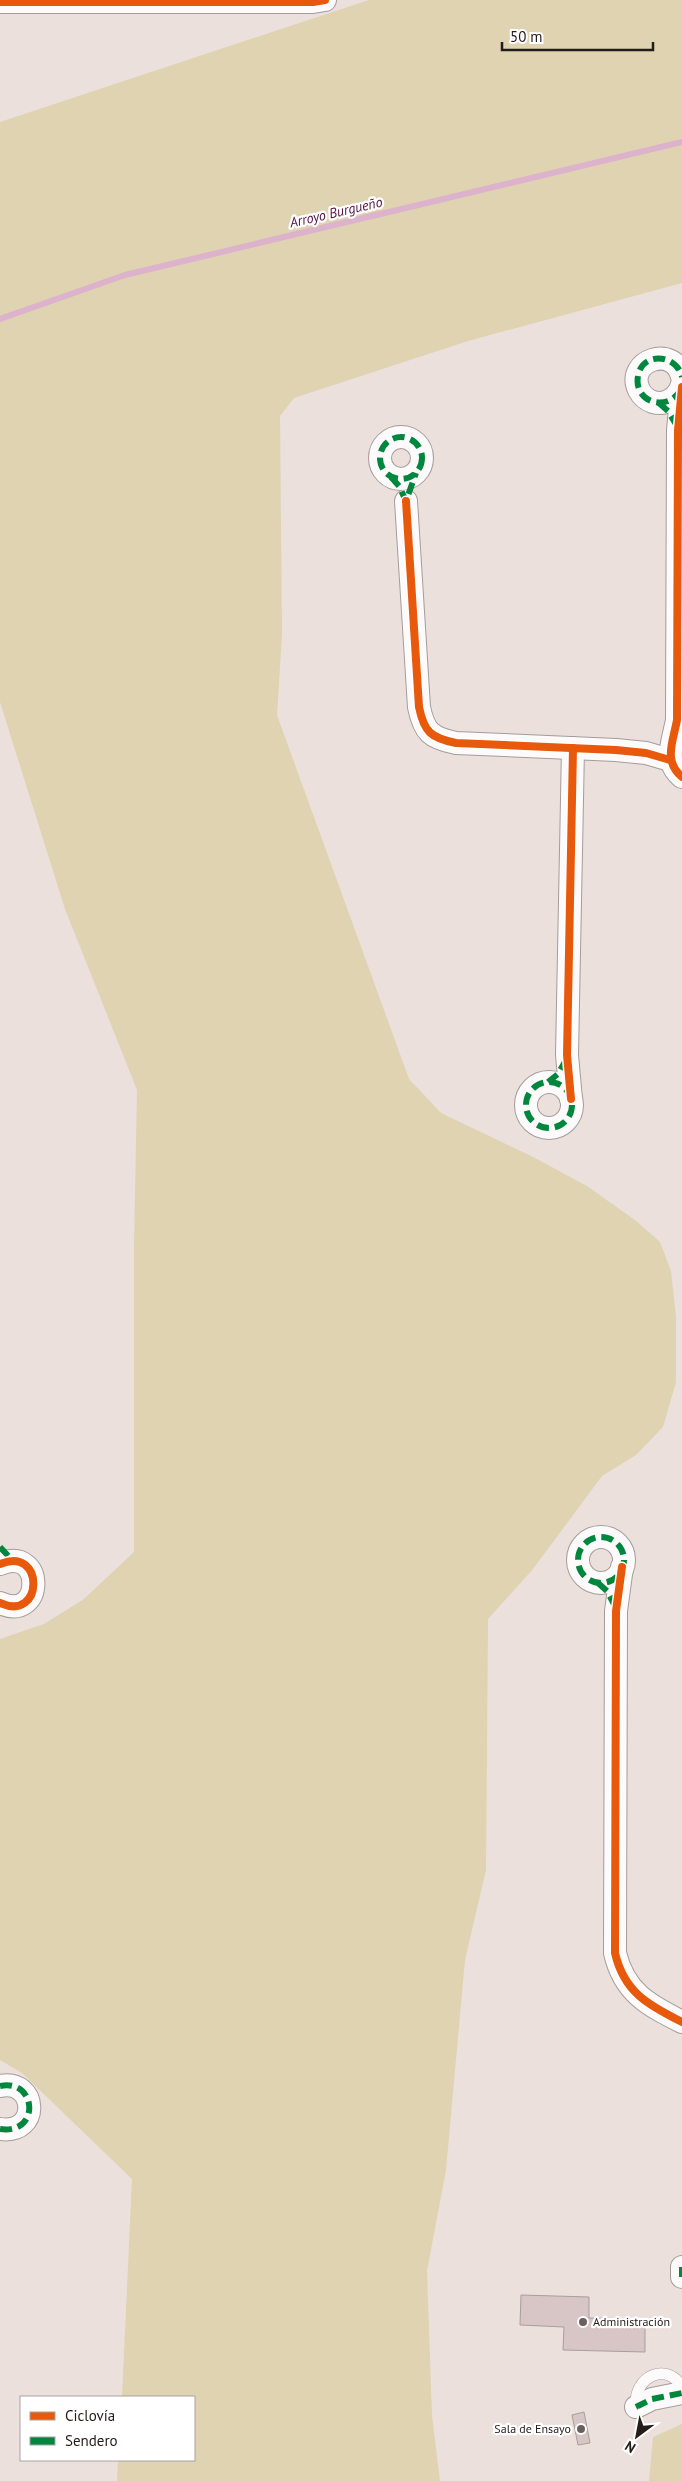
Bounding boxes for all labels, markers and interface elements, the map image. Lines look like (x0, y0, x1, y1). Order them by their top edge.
scale bar (502, 20, 653, 52)
text: 50 m (510, 27, 543, 46)
water label: Arroyo Burgueño (287, 193, 384, 232)
place label: Administración (593, 2314, 670, 2329)
marker: Administración (577, 2316, 589, 2328)
legend (20, 2396, 195, 2461)
text: Ciclovía (65, 2406, 115, 2425)
north arrow (612, 2411, 662, 2461)
place label: Sala de Ensayo (494, 2421, 571, 2436)
marker: Sala de Ensayo (575, 2423, 587, 2435)
text: Sendero (65, 2431, 118, 2450)
text: N (621, 2437, 639, 2457)

